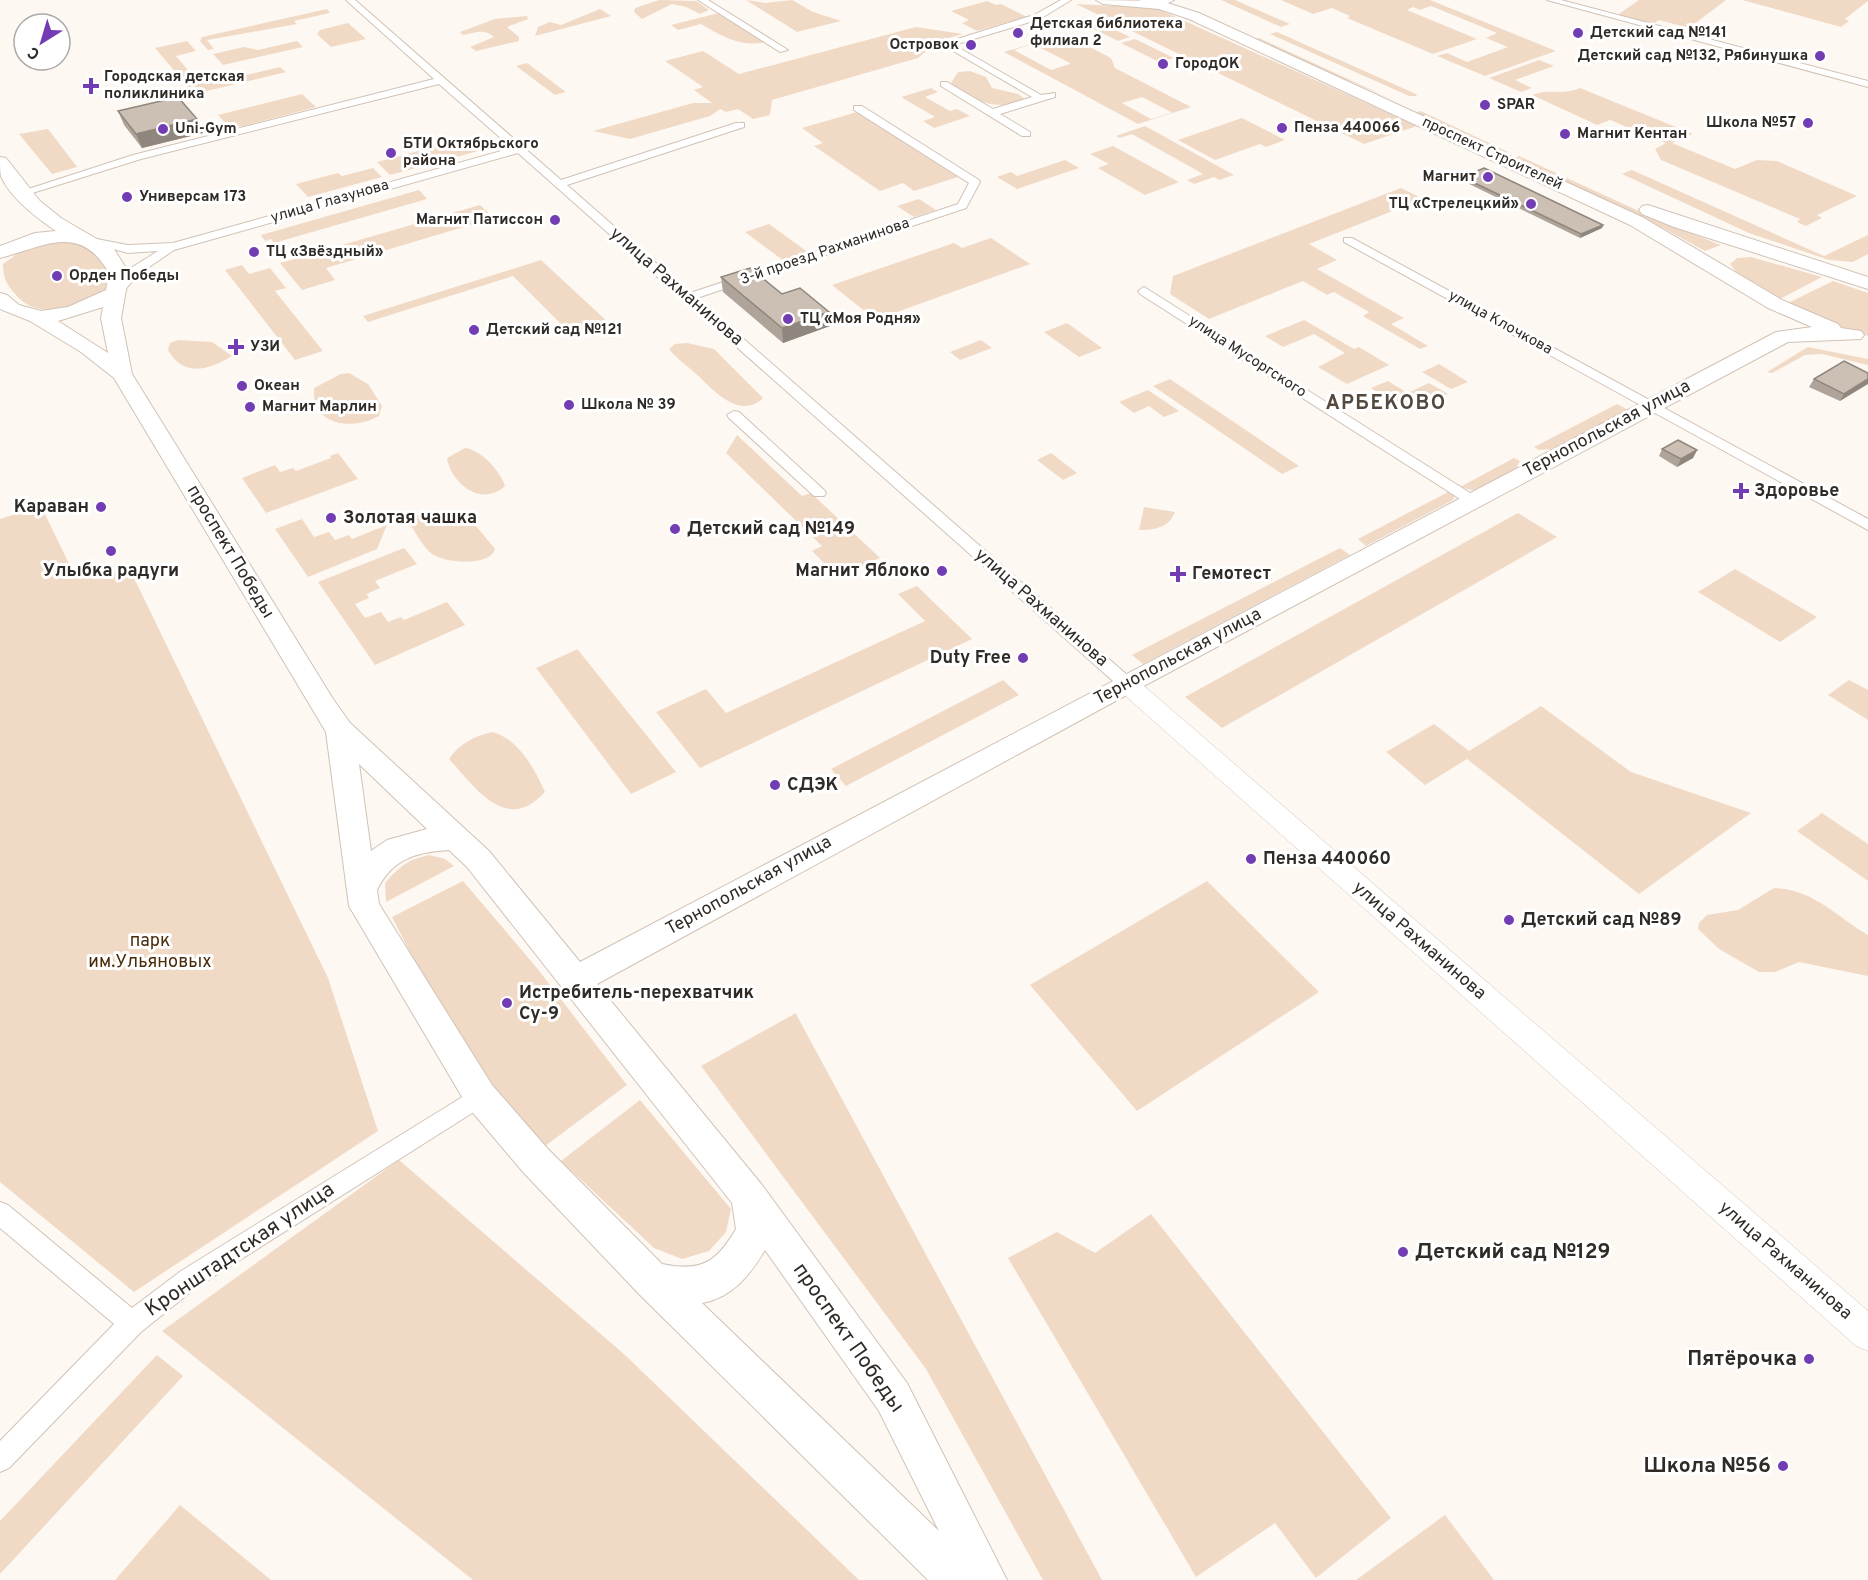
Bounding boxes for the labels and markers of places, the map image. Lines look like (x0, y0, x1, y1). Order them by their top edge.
place label: Детская библиотека филиал 2 (1030, 15, 1183, 51)
place label: Детский сад №141 (1590, 24, 1727, 43)
marker: Детская библиотека филиал 2 (1011, 26, 1025, 40)
marker: Детский сад №141 (1571, 26, 1585, 40)
place label: Островок (889, 36, 959, 55)
marker: Островок (964, 38, 978, 52)
place label: Детский сад №132, Рябинушка (1577, 47, 1808, 66)
marker: Детский сад №132, Рябинушка (1813, 49, 1827, 63)
place label: ГородОК (1175, 55, 1240, 74)
marker: ГородОК (1156, 57, 1170, 71)
place label: Городская детская поликлиника (104, 68, 245, 104)
marker: Городская детская поликлиника (82, 77, 100, 95)
place label: SPAR (1497, 96, 1535, 115)
marker: SPAR (1478, 98, 1492, 112)
place label: Школа №57 (1706, 114, 1796, 133)
marker: Школа №57 (1801, 116, 1815, 130)
place label: Пенза 440066 (1294, 119, 1400, 138)
place label: Uni-Gym (175, 120, 237, 139)
marker: Пенза 440066 (1275, 121, 1289, 135)
marker: Uni-Gym (156, 122, 170, 136)
place label: Магнит Кентан (1577, 125, 1687, 144)
marker: Магнит Кентан (1558, 127, 1572, 141)
place label: БТИ Октябрьского района (403, 135, 539, 171)
marker: БТИ Октябрьского района (384, 146, 398, 160)
place label: Магнит (1423, 168, 1476, 187)
marker: Магнит (1481, 170, 1495, 184)
place label: Универсам 173 (139, 188, 246, 207)
marker: Универсам 173 (120, 190, 134, 204)
place label: ТЦ «Стрелецкий» (1389, 195, 1519, 214)
marker: ТЦ «Стрелецкий» (1524, 197, 1538, 211)
place label: Магнит Патиссон (416, 211, 543, 230)
marker: Магнит Патиссон (548, 213, 562, 227)
place label: ТЦ «Звёздный» (266, 243, 383, 262)
marker: ТЦ «Звёздный» (247, 245, 261, 259)
place label: Орден Победы (69, 267, 179, 286)
marker: Орден Победы (50, 269, 64, 283)
place label: ТЦ «Моя Родня» (800, 310, 921, 329)
marker: ТЦ «Моя Родня» (781, 312, 795, 326)
place label: Детский сад №121 (486, 321, 622, 340)
marker: Детский сад №121 (467, 323, 481, 337)
marker: УЗИ (227, 338, 245, 356)
place label: УЗИ (250, 338, 280, 357)
place label: Океан (254, 377, 300, 396)
marker: Океан (235, 379, 249, 393)
place label: Школа № 39 (581, 396, 676, 415)
place label: Магнит Марлин (262, 398, 377, 417)
marker: Школа № 39 (562, 398, 576, 412)
marker: Магнит Марлин (243, 400, 257, 414)
place label: Здоровье (1754, 480, 1839, 503)
marker: Здоровье (1732, 482, 1750, 500)
place label: Караван (14, 496, 89, 519)
marker: Караван (94, 500, 108, 514)
place label: Золотая чашка (343, 507, 477, 530)
marker: Золотая чашка (324, 511, 338, 525)
place label: Детский сад №149 (687, 518, 855, 541)
marker: Детский сад №149 (668, 522, 682, 536)
marker: Улыбка радуги (104, 544, 118, 558)
place label: Улыбка радуги (43, 560, 179, 583)
place label: Магнит Яблоко (795, 560, 930, 583)
place label: Гемотест (1192, 563, 1272, 586)
marker: Магнит Яблоко (935, 564, 949, 578)
marker: Гемотест (1169, 565, 1187, 583)
place label: Duty Free (930, 647, 1011, 670)
marker: Duty Free (1016, 651, 1030, 665)
place label: СДЭК (787, 774, 839, 797)
marker: СДЭК (768, 778, 782, 792)
place label: Пенза 440060 (1263, 848, 1391, 871)
marker: Пенза 440060 (1244, 852, 1258, 866)
place label: Детский сад №89 (1521, 909, 1682, 932)
marker: Детский сад №89 (1502, 913, 1516, 927)
place label: Истребитель-перехватчик Су-9 (519, 982, 754, 1026)
marker: Истребитель-перехватчик Су-9 (500, 996, 514, 1010)
place label: Детский сад №129 (1415, 1239, 1610, 1266)
marker: Детский сад №129 (1396, 1245, 1410, 1259)
place label: Пятёрочка (1687, 1346, 1797, 1373)
marker: Пятёрочка (1802, 1352, 1816, 1366)
place label: Школа №56 (1643, 1453, 1771, 1480)
marker: Школа №56 (1776, 1459, 1790, 1473)

